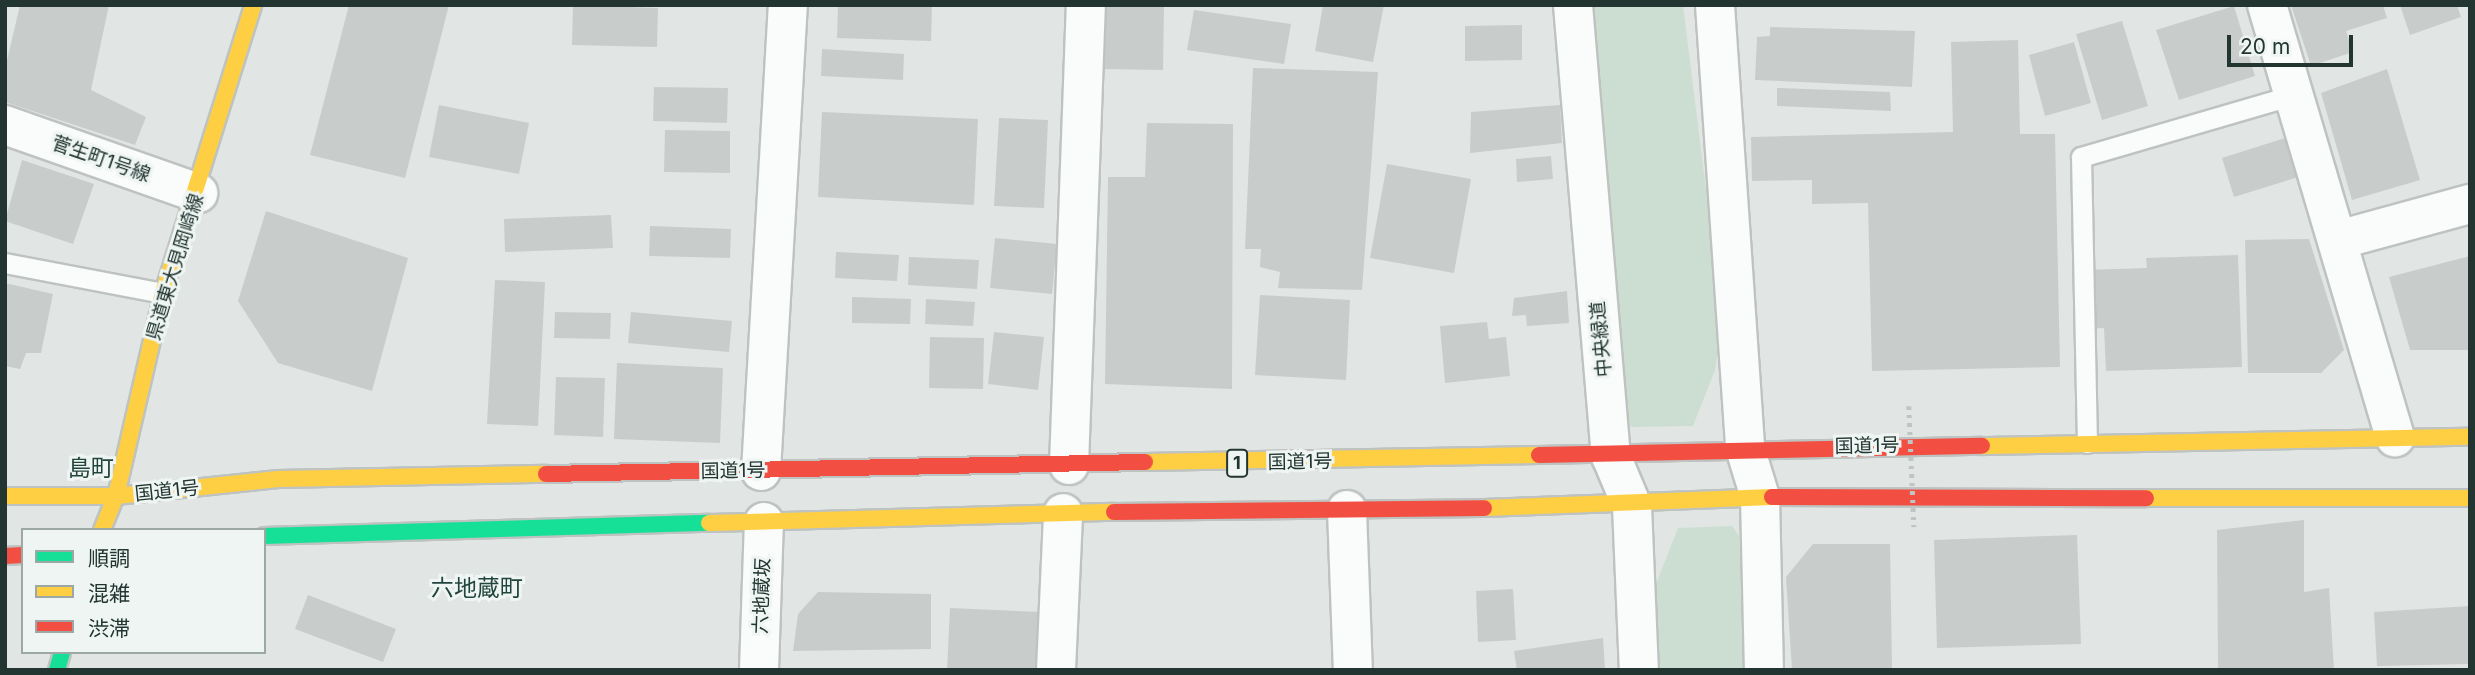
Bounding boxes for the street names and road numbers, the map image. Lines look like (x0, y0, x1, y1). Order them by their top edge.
street label: 菅生町1号線 (49, 131, 153, 187)
street label: 県道東大見岡崎線 (142, 191, 208, 343)
street label: 中央緑道 (1586, 300, 1616, 378)
street label: 国道1号 (1834, 434, 1900, 458)
road number: 1 (1225, 448, 1249, 477)
street label: 国道1号 (1267, 450, 1333, 474)
street label: 国道1号 (700, 459, 766, 483)
street label: 国道1号 (134, 476, 200, 506)
street label: 六地蔵坂 (749, 558, 775, 634)

